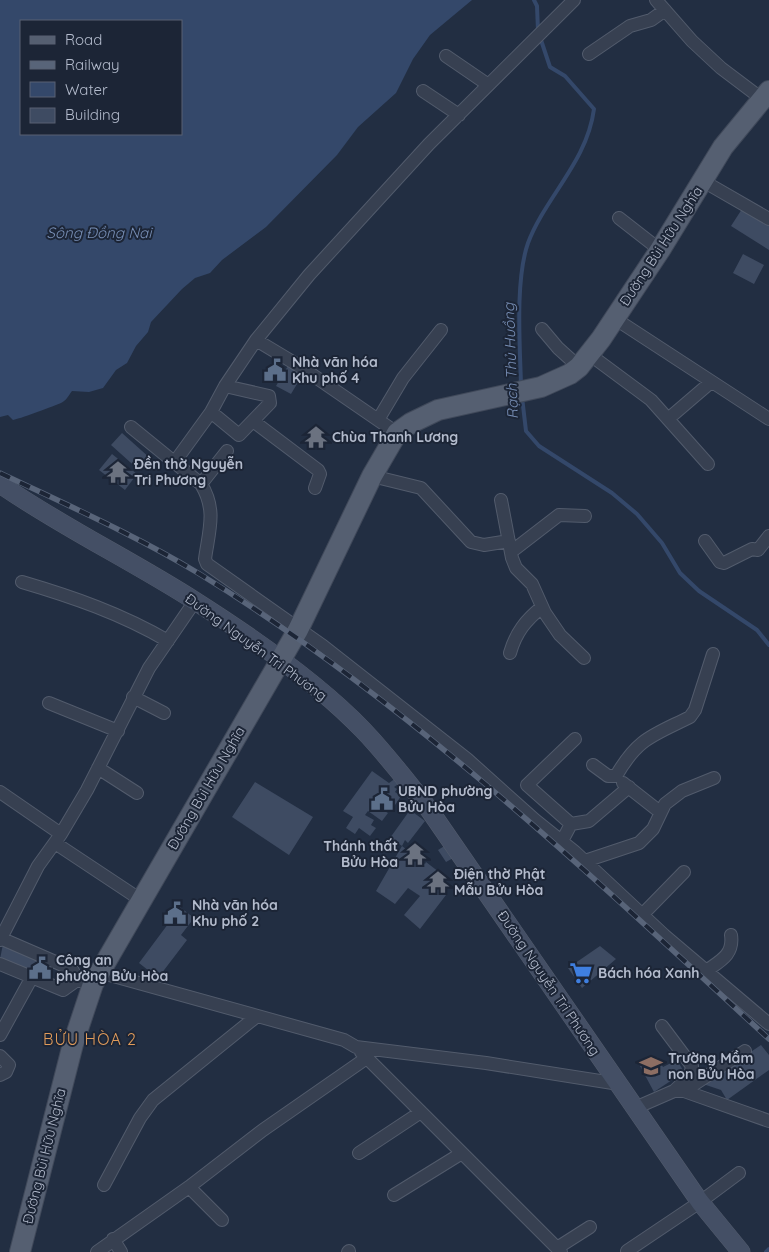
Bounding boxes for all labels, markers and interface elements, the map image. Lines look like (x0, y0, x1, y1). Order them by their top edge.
legend (20, 20, 182, 135)
text: Road (65, 30, 102, 49)
text: Railway (65, 55, 120, 74)
text: Water (65, 80, 108, 99)
text: Building (65, 105, 120, 124)
street label: Đường Bùi Hữu Nghĩa (616, 183, 706, 309)
water label: Sông Đồng Nai (47, 223, 153, 242)
water label: Rạch Thủ Huồng (499, 301, 522, 419)
place label: Nhà văn hóa Khu phố 4 (292, 353, 378, 387)
public building icon: Nhà văn hóa Khu phố 4 (262, 357, 288, 383)
temple icon: Chùa Thanh Lương (303, 424, 329, 450)
place label: Chùa Thanh Lương (332, 428, 458, 446)
place label: Đền thờ Nguyễn Tri Phương (133, 455, 243, 489)
temple icon: Đền thờ Nguyễn Tri Phương (105, 459, 131, 485)
street label: Đường Nguyễn Tri Phương (182, 589, 330, 705)
street label: Đường Bùi Hữu Nghĩa (163, 723, 249, 853)
place label: UBND phường Bửu Hòa (398, 782, 493, 816)
public building icon: UBND phường Bửu Hòa (369, 786, 395, 812)
place label: Thánh thất Bửu Hòa (323, 837, 398, 871)
temple icon: Thánh thất Bửu Hòa (402, 841, 428, 867)
place label: Điện thờ Phật Mẫu Bửu Hòa (453, 865, 546, 899)
temple icon: Điện thờ Phật Mẫu Bửu Hòa (425, 869, 451, 895)
place label: Nhà văn hóa Khu phố 2 (192, 896, 278, 930)
public building icon: Nhà văn hóa Khu phố 2 (162, 900, 188, 926)
street label: Đường Nguyễn Tri Phương (494, 907, 604, 1059)
place label: Công an phường Bửu Hòa (56, 951, 168, 985)
public building icon: Công an phường Bửu Hòa (27, 955, 53, 981)
supermarket icon: Bách hóa Xanh (568, 960, 594, 986)
place label: Bách hóa Xanh (598, 964, 700, 982)
district label: BỬU HÒA 2 (43, 1029, 137, 1049)
place label: Trường Mầm non Bửu Hòa (668, 1049, 754, 1083)
school or university icon: Trường Mầm non Bửu Hòa (638, 1053, 664, 1079)
street label: Đường Bùi Hữu Nghĩa (18, 1086, 70, 1226)

